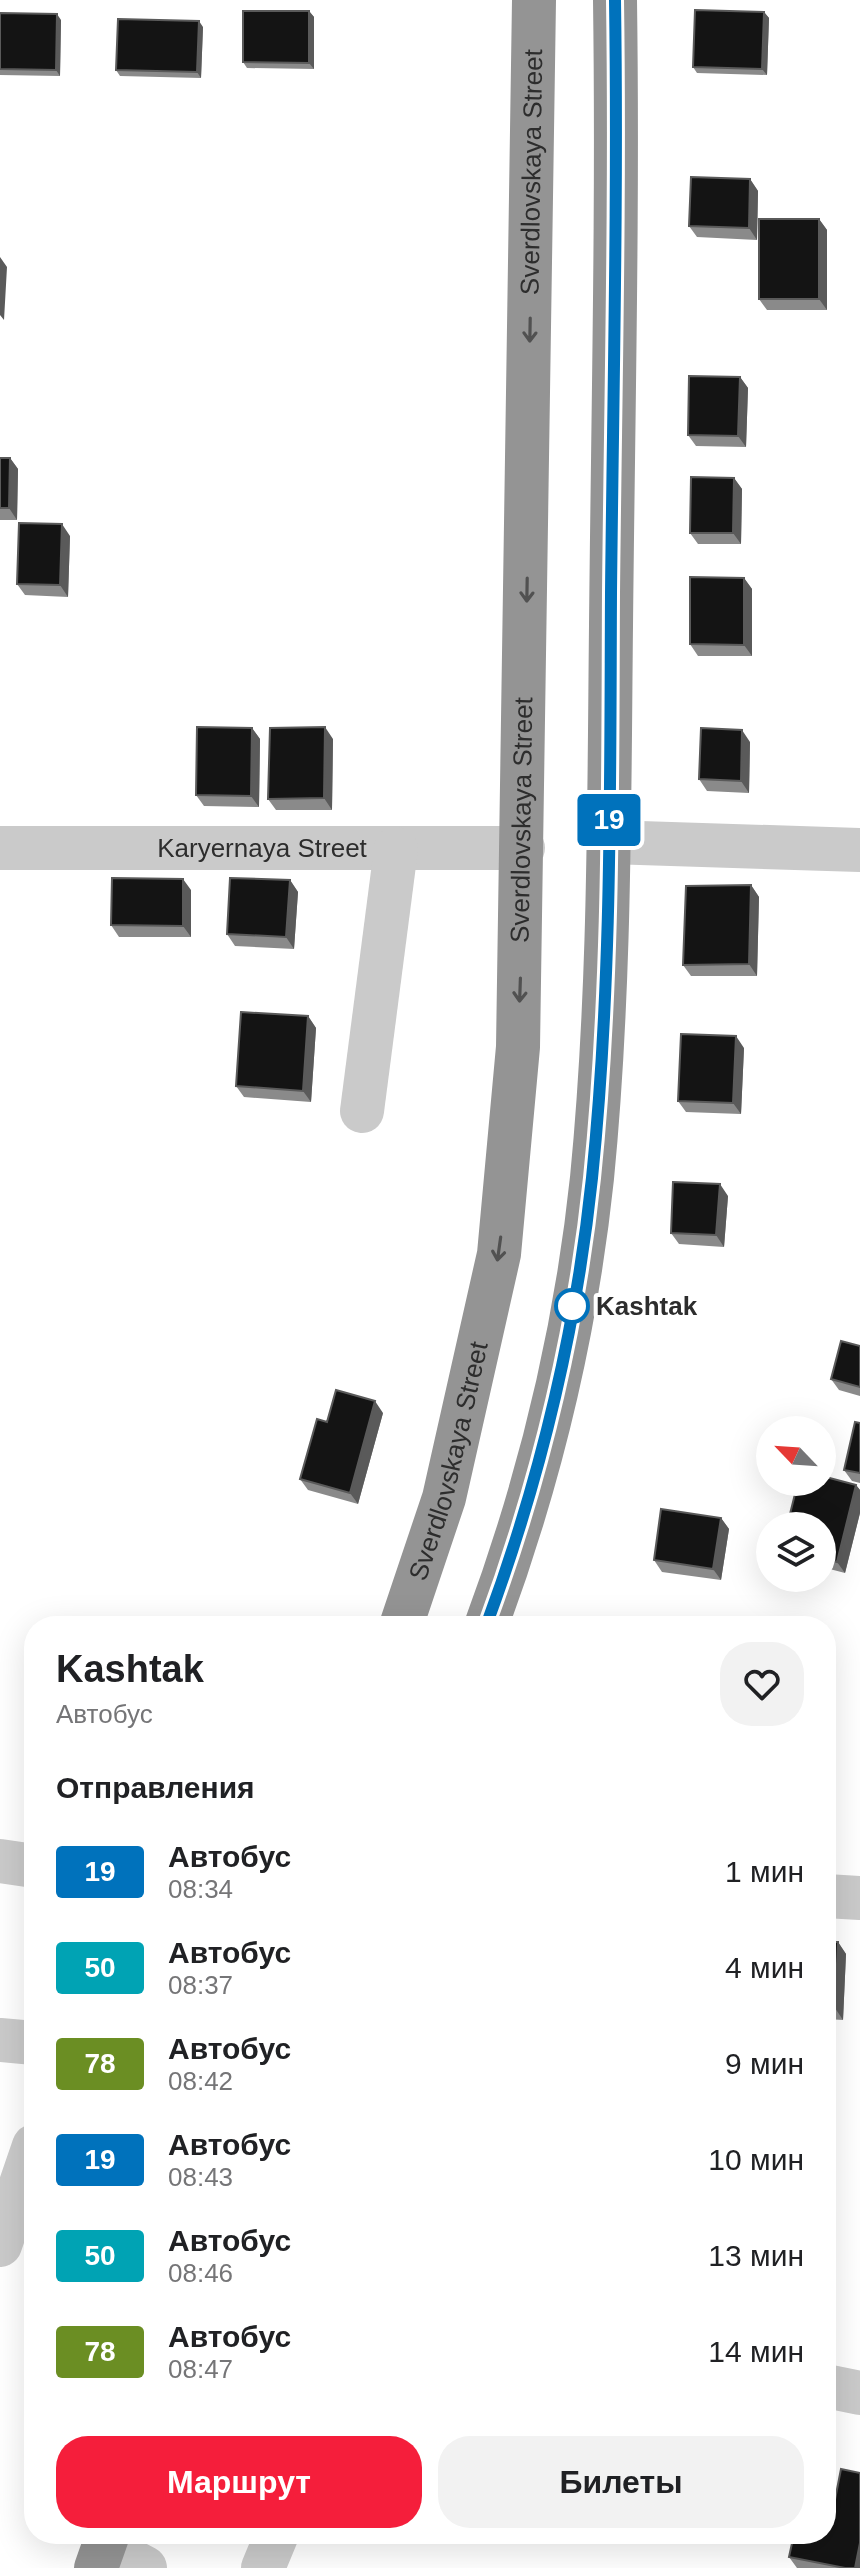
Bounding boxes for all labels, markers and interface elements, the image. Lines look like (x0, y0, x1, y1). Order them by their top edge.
street label: Sverdlovskaya Street (514, 48, 548, 295)
one-way arrow (522, 316, 538, 343)
one-way arrow (519, 576, 535, 603)
street label: Sverdlovskaya Street (505, 696, 538, 943)
line badge: 19 (573, 794, 645, 846)
text: 19 (593, 804, 625, 835)
street label: Karyernaya Street (157, 833, 368, 863)
one-way arrow (512, 976, 527, 1003)
one-way arrow (491, 1235, 506, 1262)
marker: Kashtak (555, 1289, 589, 1323)
place label: Kashtak (596, 1291, 698, 1321)
street label: Sverdlovskaya Street (402, 1338, 494, 1584)
north arrow (756, 1416, 836, 1496)
map controls (756, 1416, 836, 1592)
button: layers (756, 1512, 836, 1592)
button: heart (720, 1642, 804, 1726)
text: Kashtak (56, 1648, 204, 1690)
text: Автобус (56, 1699, 153, 1729)
text: Отправления (56, 1771, 255, 1804)
text: Автобус (168, 1840, 291, 1873)
text: 1 мин (725, 1855, 804, 1888)
text: 19 (84, 1856, 116, 1887)
text: 08:34 (168, 1874, 233, 1904)
text: Автобус (168, 1936, 291, 1969)
text: 4 мин (725, 1951, 804, 1984)
text: 50 (84, 1952, 116, 1983)
text: 08:37 (168, 1970, 233, 2000)
text: Автобус (168, 2032, 291, 2065)
text: 9 мин (725, 2047, 804, 2080)
text: 78 (84, 2048, 116, 2079)
text: 08:42 (168, 2066, 233, 2096)
text: Автобус (168, 2128, 291, 2161)
text: 10 мин (708, 2143, 804, 2176)
text: 19 (84, 2144, 116, 2175)
text: 08:43 (168, 2162, 233, 2192)
text: Автобус (168, 2224, 291, 2257)
text: 13 мин (708, 2239, 804, 2272)
text: 50 (84, 2240, 116, 2271)
text: 08:46 (168, 2258, 233, 2288)
text: Автобус (168, 2320, 291, 2353)
text: 14 мин (708, 2335, 804, 2368)
text: 78 (84, 2336, 116, 2367)
text: 08:47 (168, 2354, 233, 2384)
button: Маршрут (56, 2436, 422, 2528)
button: Билеты (438, 2436, 804, 2528)

